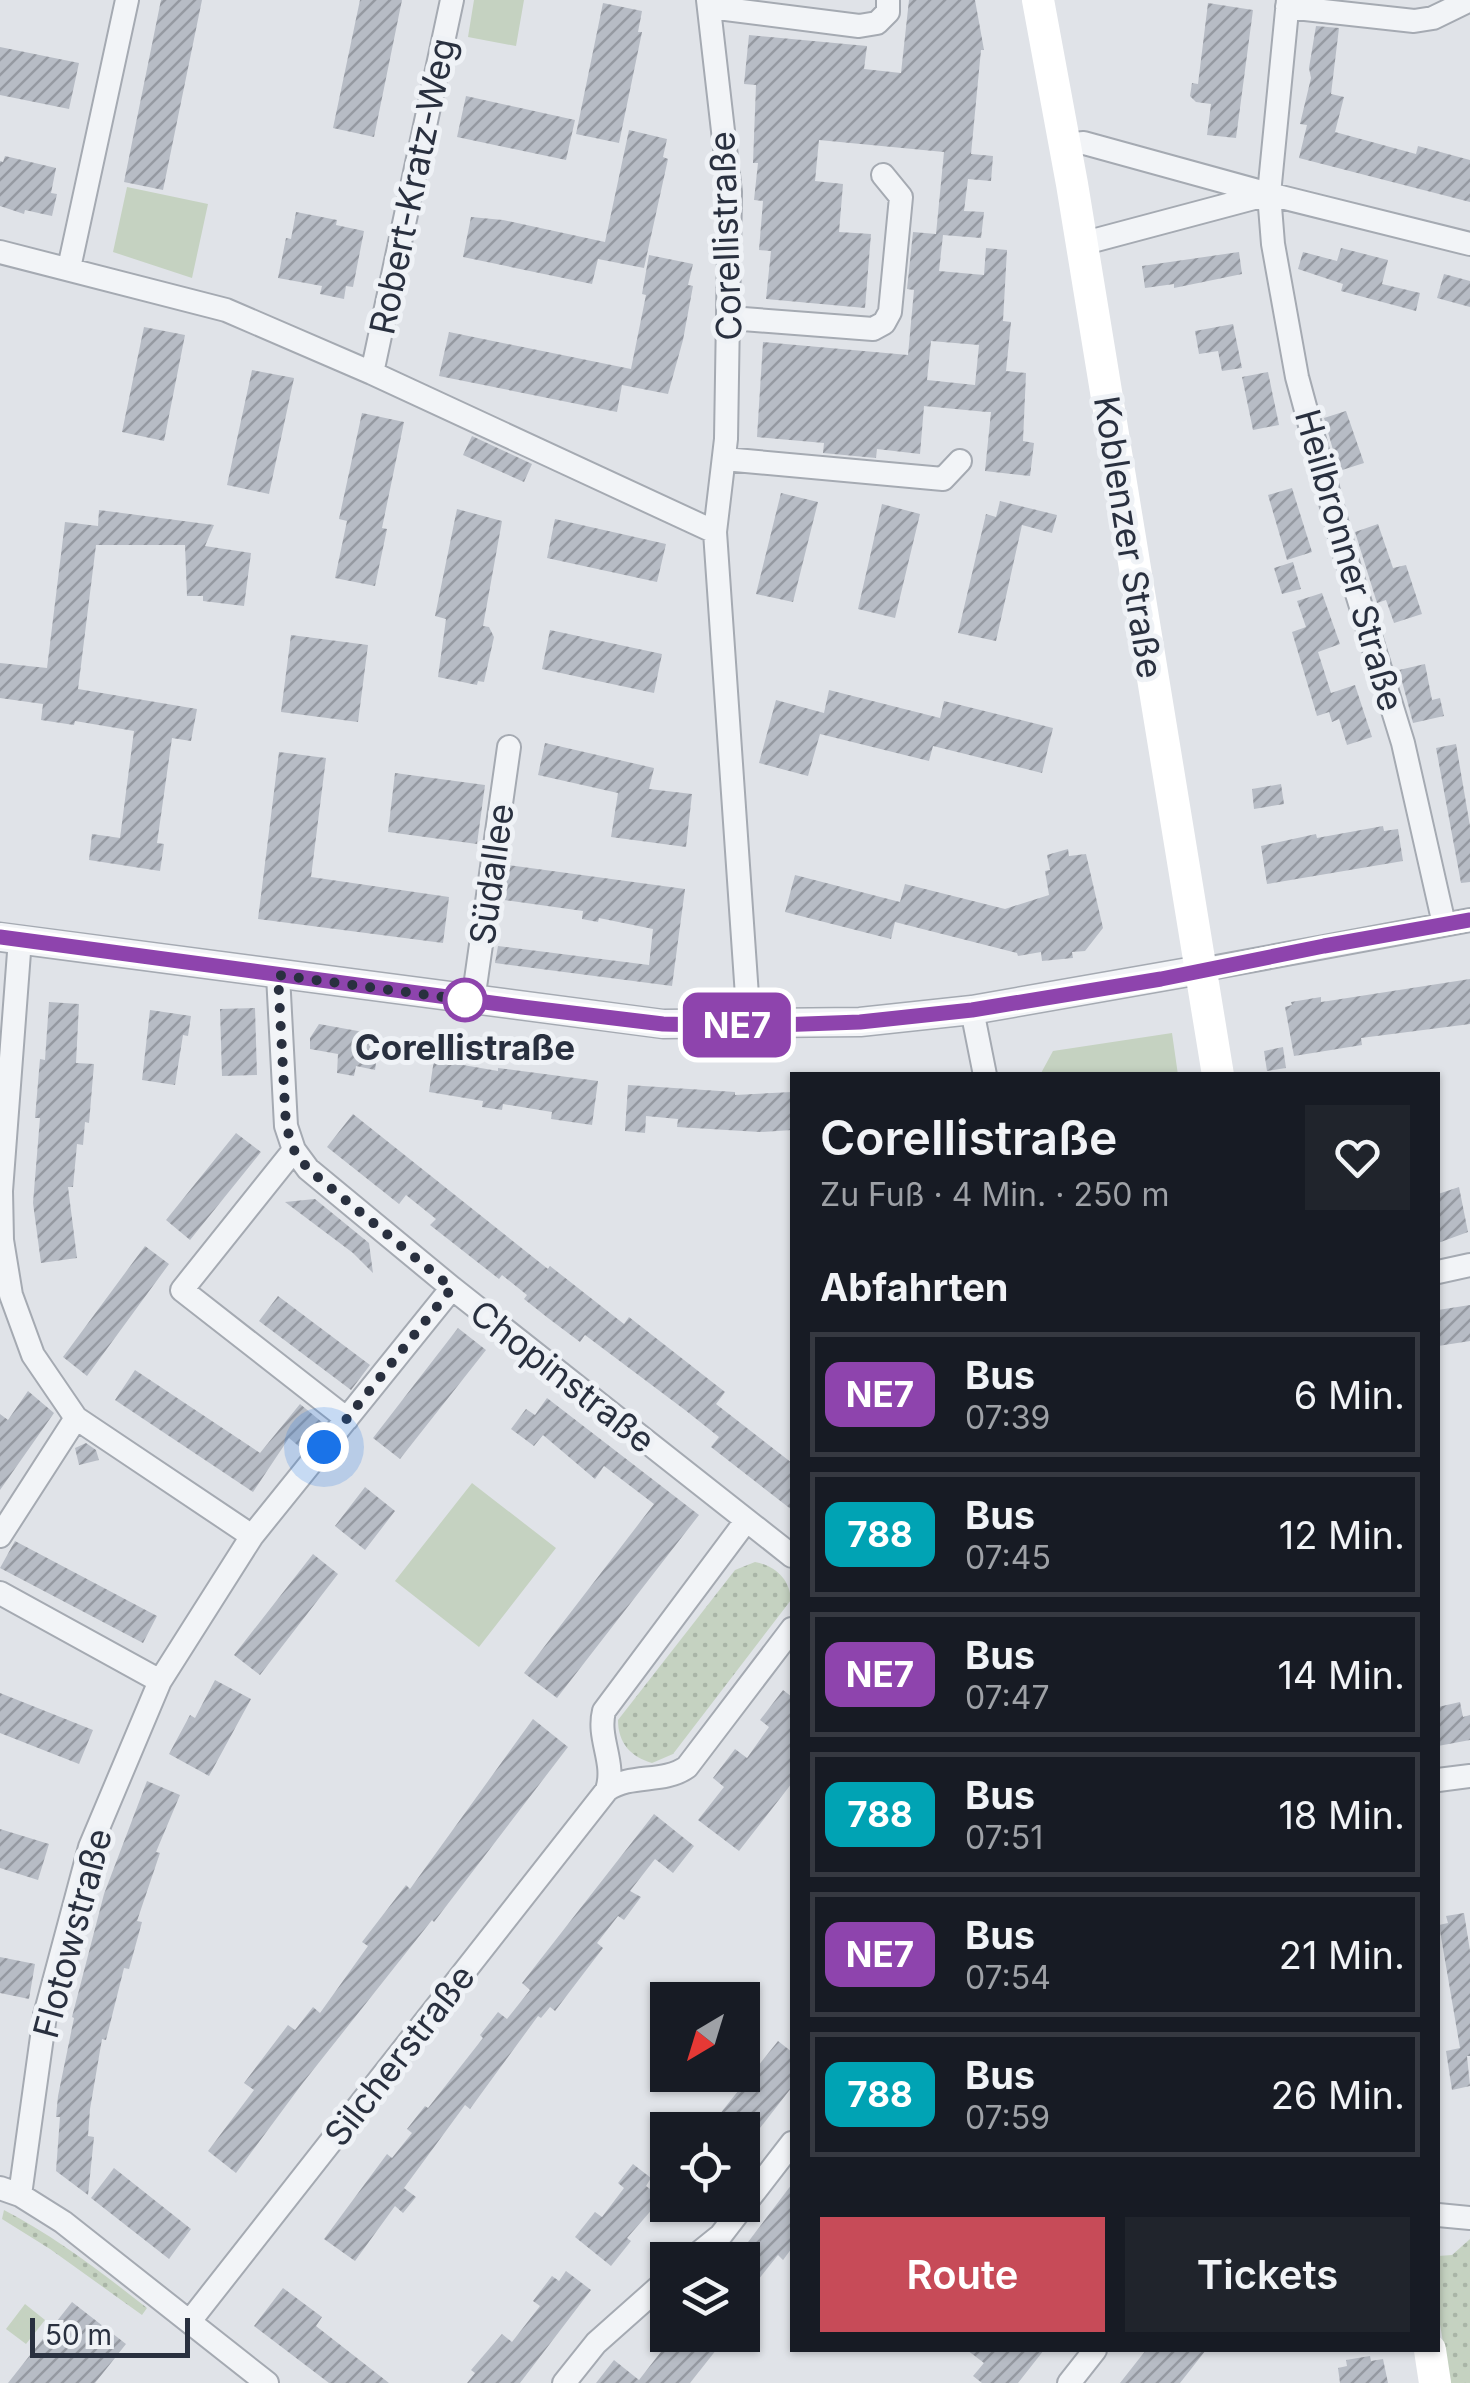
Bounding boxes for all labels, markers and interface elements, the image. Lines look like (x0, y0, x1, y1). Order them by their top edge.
street label: Robert-Kratz-Weg (360, 34, 464, 338)
street label: Corellistraße (700, 130, 750, 342)
street label: Koblenzer Straße (1086, 393, 1172, 681)
street label: Heilbronner Straße (1287, 404, 1413, 716)
street label: Südallee (460, 801, 522, 947)
marker: Corellistraße (444, 979, 486, 1021)
line badge: NE7 (680, 992, 794, 1058)
text: NE7 (703, 1004, 771, 1046)
place label: Corellistraße (355, 1026, 575, 1068)
button: heart (1305, 1105, 1410, 1210)
text: Corellistraße (820, 1108, 1117, 1167)
text: Zu Fuß · 4 Min. · 250 m (820, 1175, 1170, 1214)
text: Abfahrten (820, 1264, 1008, 1310)
street label: Chopinstraße (462, 1291, 664, 1461)
text: Bus (965, 1352, 1035, 1398)
text: 6 Min. (1294, 1372, 1405, 1418)
text: NE7 (846, 1373, 914, 1415)
text: 07:39 (965, 1398, 1050, 1437)
your location (299, 1422, 349, 1472)
text: Bus (965, 1492, 1035, 1538)
text: 12 Min. (1279, 1512, 1405, 1558)
text: 788 (847, 1513, 913, 1555)
text: 07:45 (965, 1538, 1051, 1577)
text: Bus (965, 1632, 1035, 1678)
text: 14 Min. (1277, 1652, 1405, 1698)
text: NE7 (846, 1653, 914, 1695)
text: 07:47 (965, 1678, 1050, 1717)
text: Bus (965, 1772, 1035, 1818)
text: 18 Min. (1278, 1792, 1405, 1838)
text: 788 (847, 1793, 913, 1835)
text: 07:51 (965, 1818, 1043, 1857)
street label: Flotowstraße (24, 1824, 120, 2042)
text: Bus (965, 1912, 1035, 1958)
text: 21 Min. (1279, 1932, 1405, 1978)
text: NE7 (846, 1933, 914, 1975)
street label: Silcherstraße (315, 1956, 483, 2154)
text: 07:54 (965, 1958, 1051, 1997)
north arrow (650, 1982, 760, 2092)
map controls (650, 1982, 760, 2352)
text: Bus (965, 2052, 1035, 2098)
text: 26 Min. (1271, 2072, 1405, 2118)
text: 788 (847, 2073, 913, 2115)
text: 07:59 (965, 2098, 1050, 2137)
button: locate (650, 2112, 760, 2222)
button: Route (820, 2217, 1105, 2332)
button: Tickets (1125, 2217, 1410, 2332)
button: layers (650, 2242, 760, 2352)
scale bar (30, 2313, 190, 2358)
text: 50 m (45, 2318, 112, 2352)

